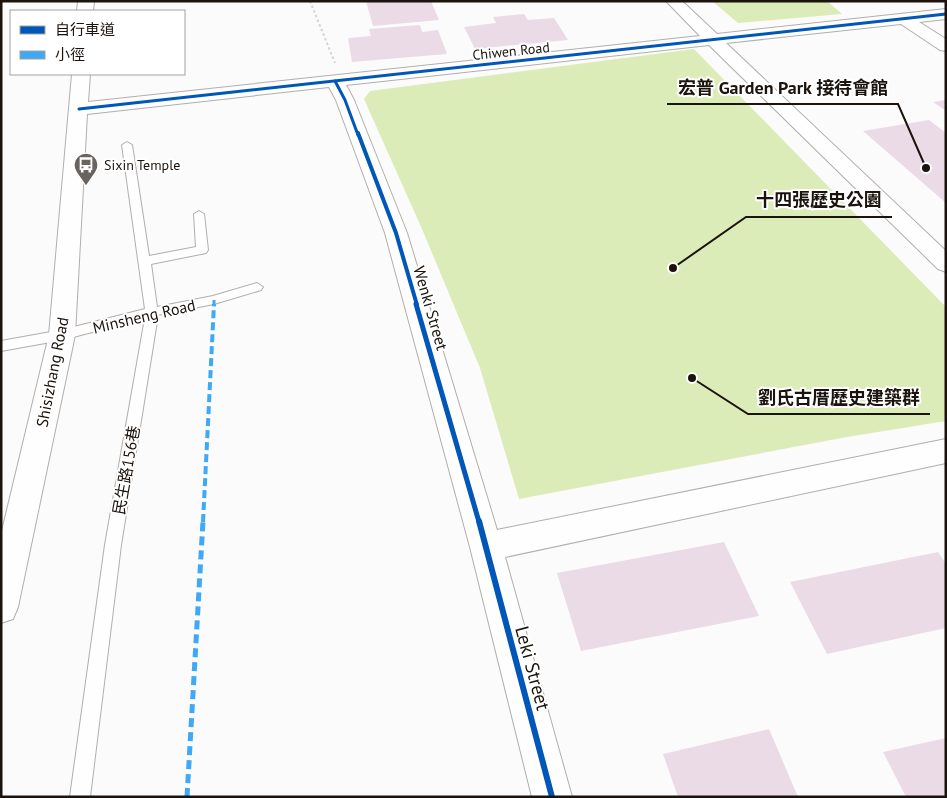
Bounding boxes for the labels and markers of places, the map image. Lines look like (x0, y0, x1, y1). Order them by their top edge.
callout: 宏普 Garden Park 接待會館 (667, 71, 898, 104)
bus stop icon: Sixin Temple (73, 152, 99, 186)
place label: Sixin Temple (104, 156, 180, 174)
callout: 十四張歷史公園 (746, 184, 892, 217)
callout: 劉氏古厝歷史建築群 (748, 381, 930, 414)

